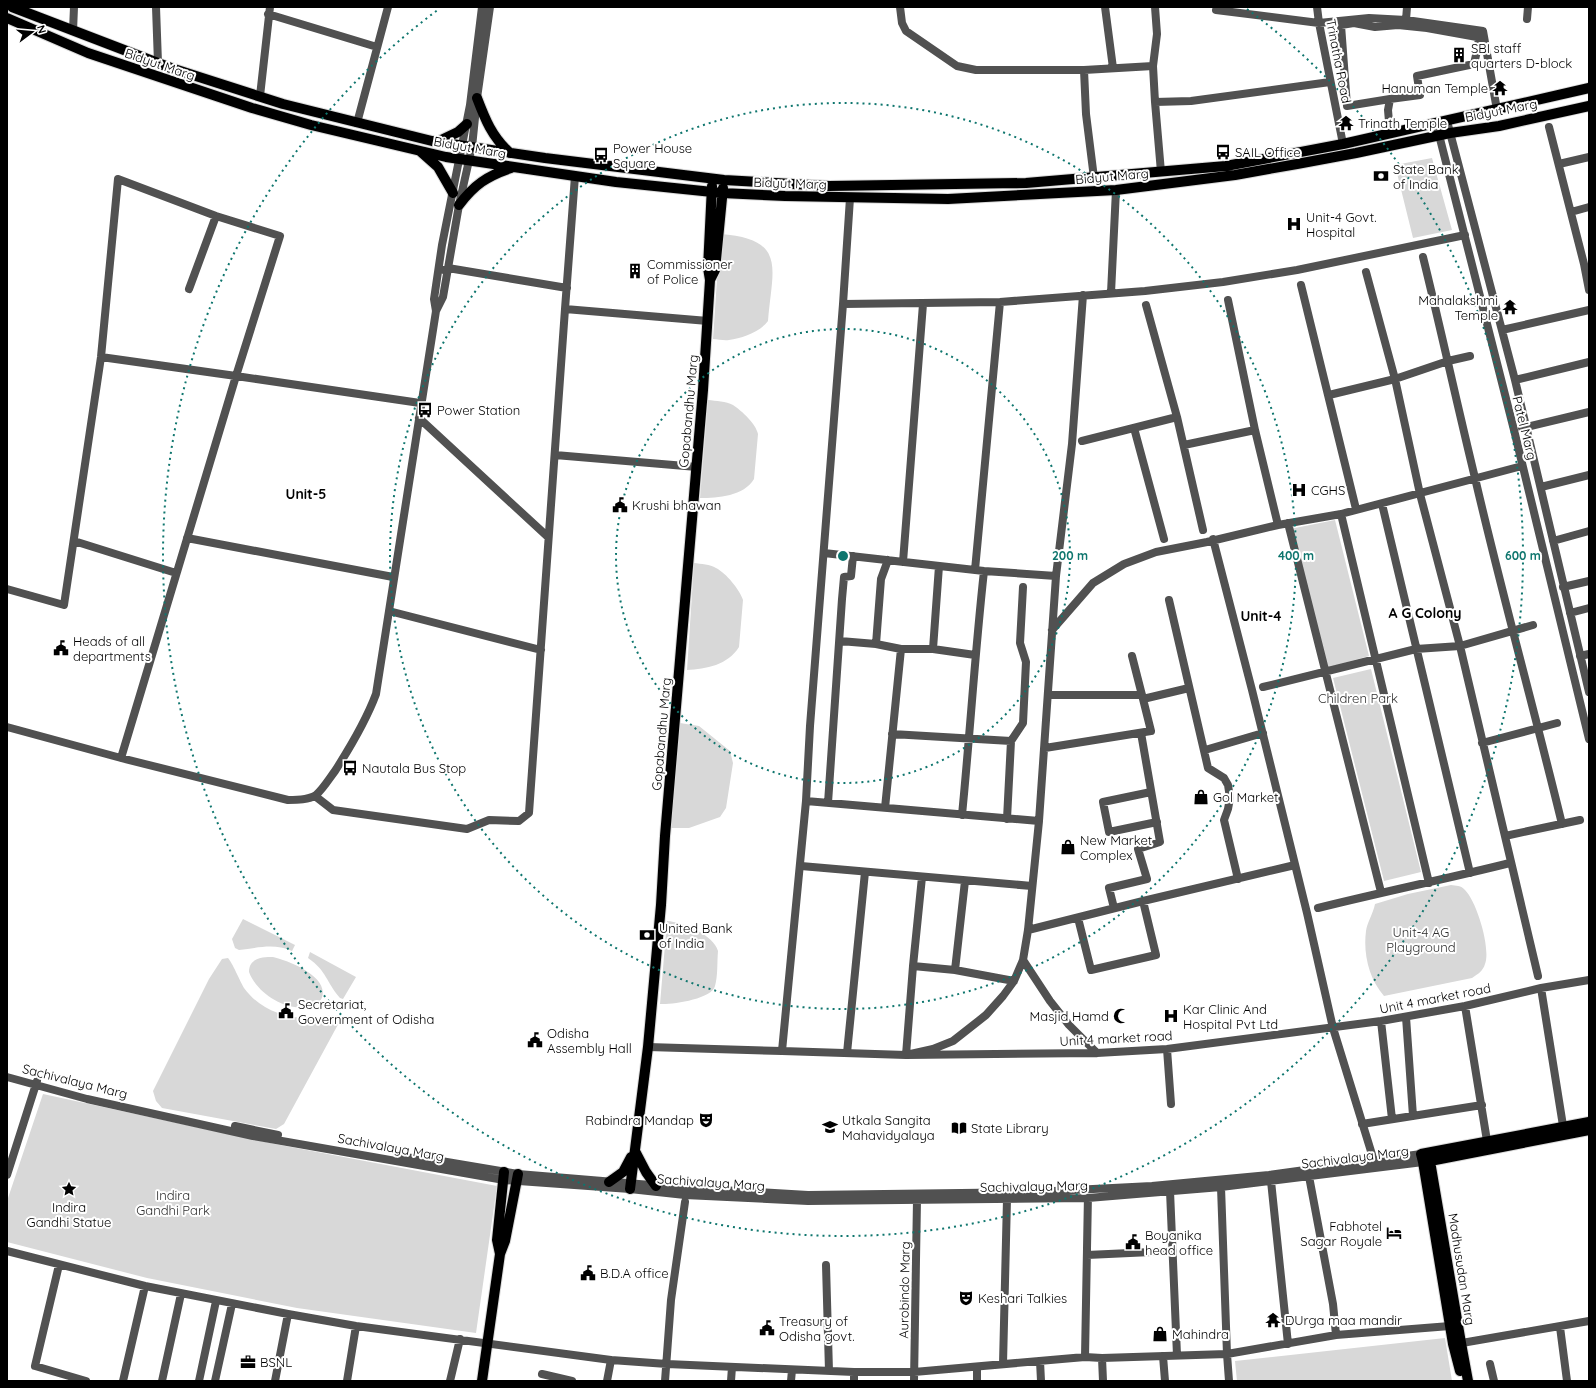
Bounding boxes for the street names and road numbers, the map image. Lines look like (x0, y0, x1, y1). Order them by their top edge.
street label: Trinatha Road (1323, 17, 1355, 105)
street label: Bidyut Marg (123, 44, 197, 84)
street label: Bidyut Marg (1463, 95, 1539, 125)
street label: Bidyut Marg (432, 133, 508, 161)
street label: Bidyut Marg (1075, 165, 1149, 187)
street label: Bidyut Marg (753, 174, 827, 192)
street label: Gopabandhu Marg (675, 354, 701, 468)
street label: Patel Marg (1509, 394, 1541, 462)
street label: Gopabandhu Marg (648, 677, 674, 791)
street label: Unit 4 market road (1378, 979, 1492, 1017)
street label: Unit 4 market road (1059, 1027, 1173, 1049)
street label: Sachivalaya Marg (21, 1060, 129, 1102)
street label: Sachivalaya Marg (336, 1130, 446, 1164)
street label: Sachivalaya Marg (1300, 1142, 1410, 1172)
street label: Sachivalaya Marg (657, 1170, 765, 1194)
street label: Sachivalaya Marg (980, 1177, 1088, 1195)
street label: Madhusudan Marg (1445, 1212, 1479, 1326)
street label: Aurobindo Marg (895, 1241, 913, 1339)

